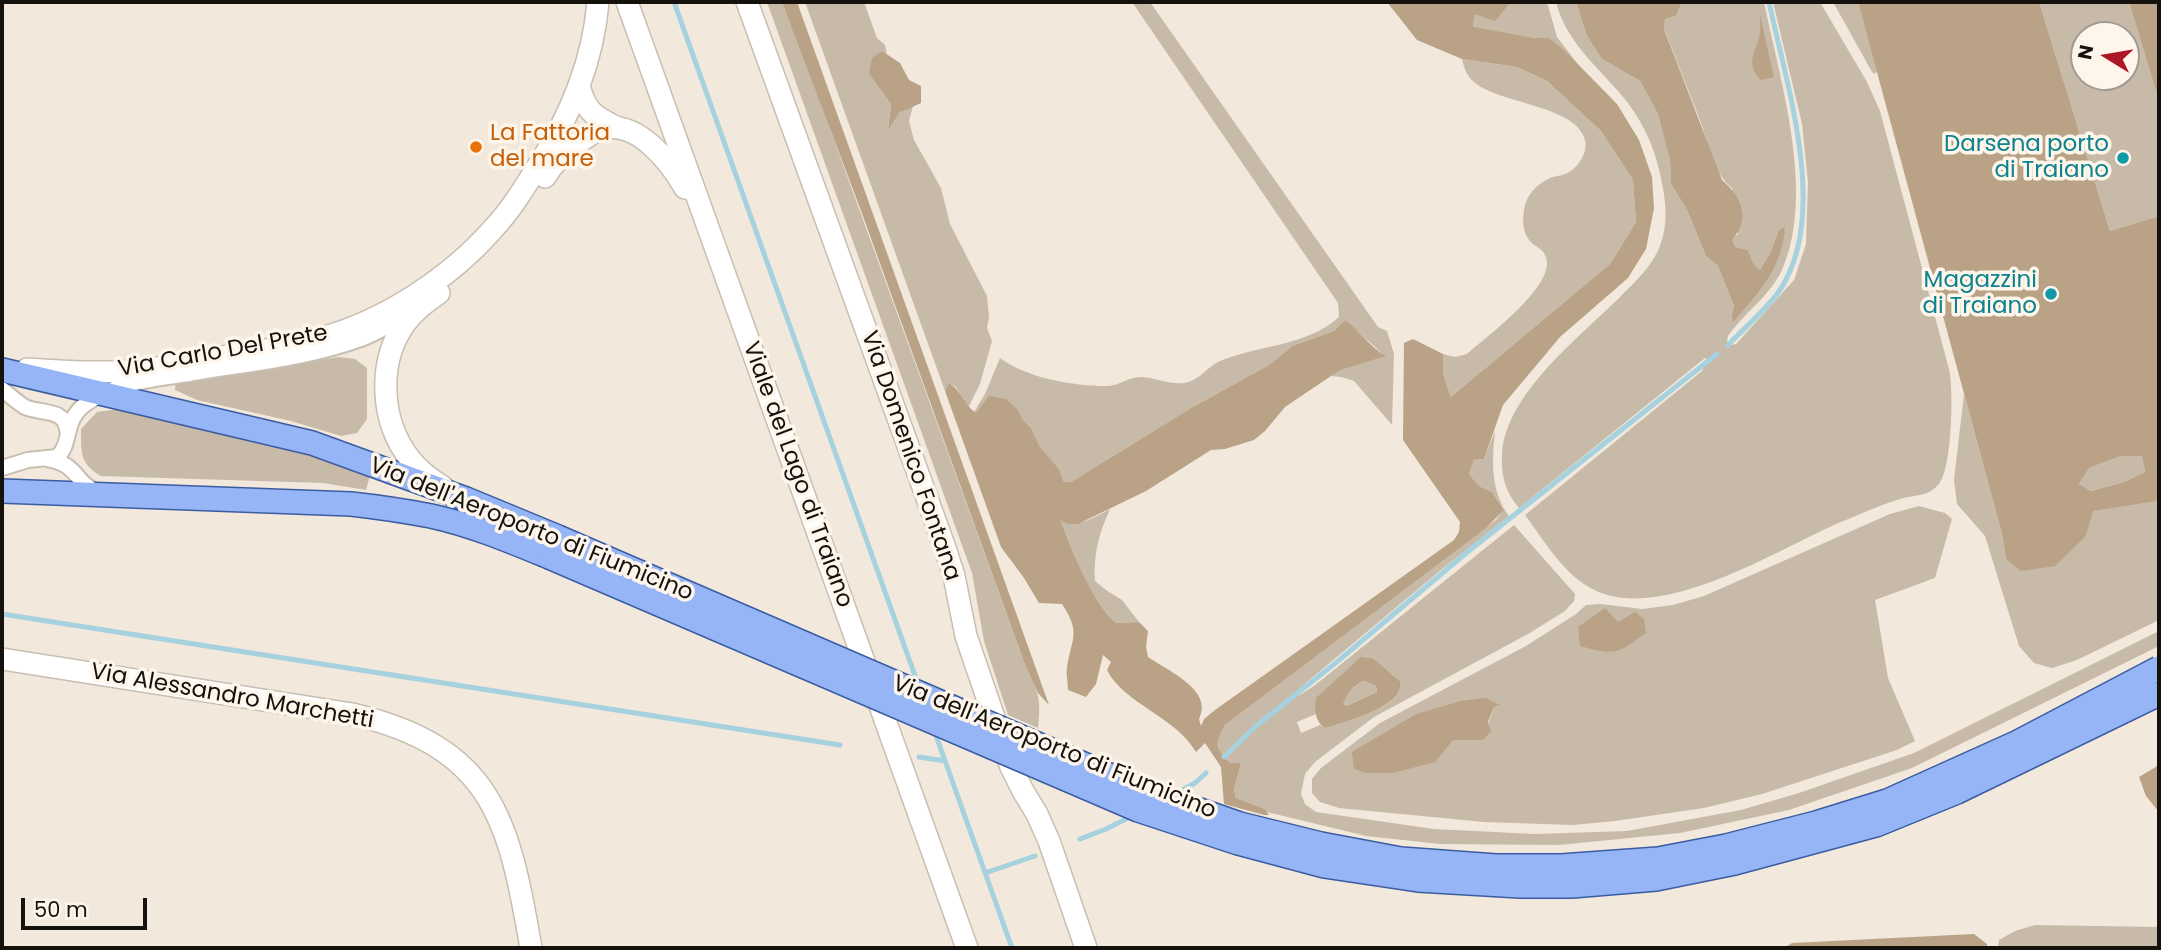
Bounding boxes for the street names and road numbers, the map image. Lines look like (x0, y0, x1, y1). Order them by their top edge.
street label: Via Carlo Del Prete (116, 320, 330, 384)
street label: Via Domenico Fontana (854, 328, 966, 584)
street label: Viale del Lago di Traiano (736, 338, 858, 612)
street label: Via dell'Aeroporto di Fiumicino (365, 452, 697, 608)
street label: Via Alessandro Marchetti (88, 659, 376, 735)
street label: Via dell'Aeroporto di Fiumicino (888, 670, 1220, 826)

